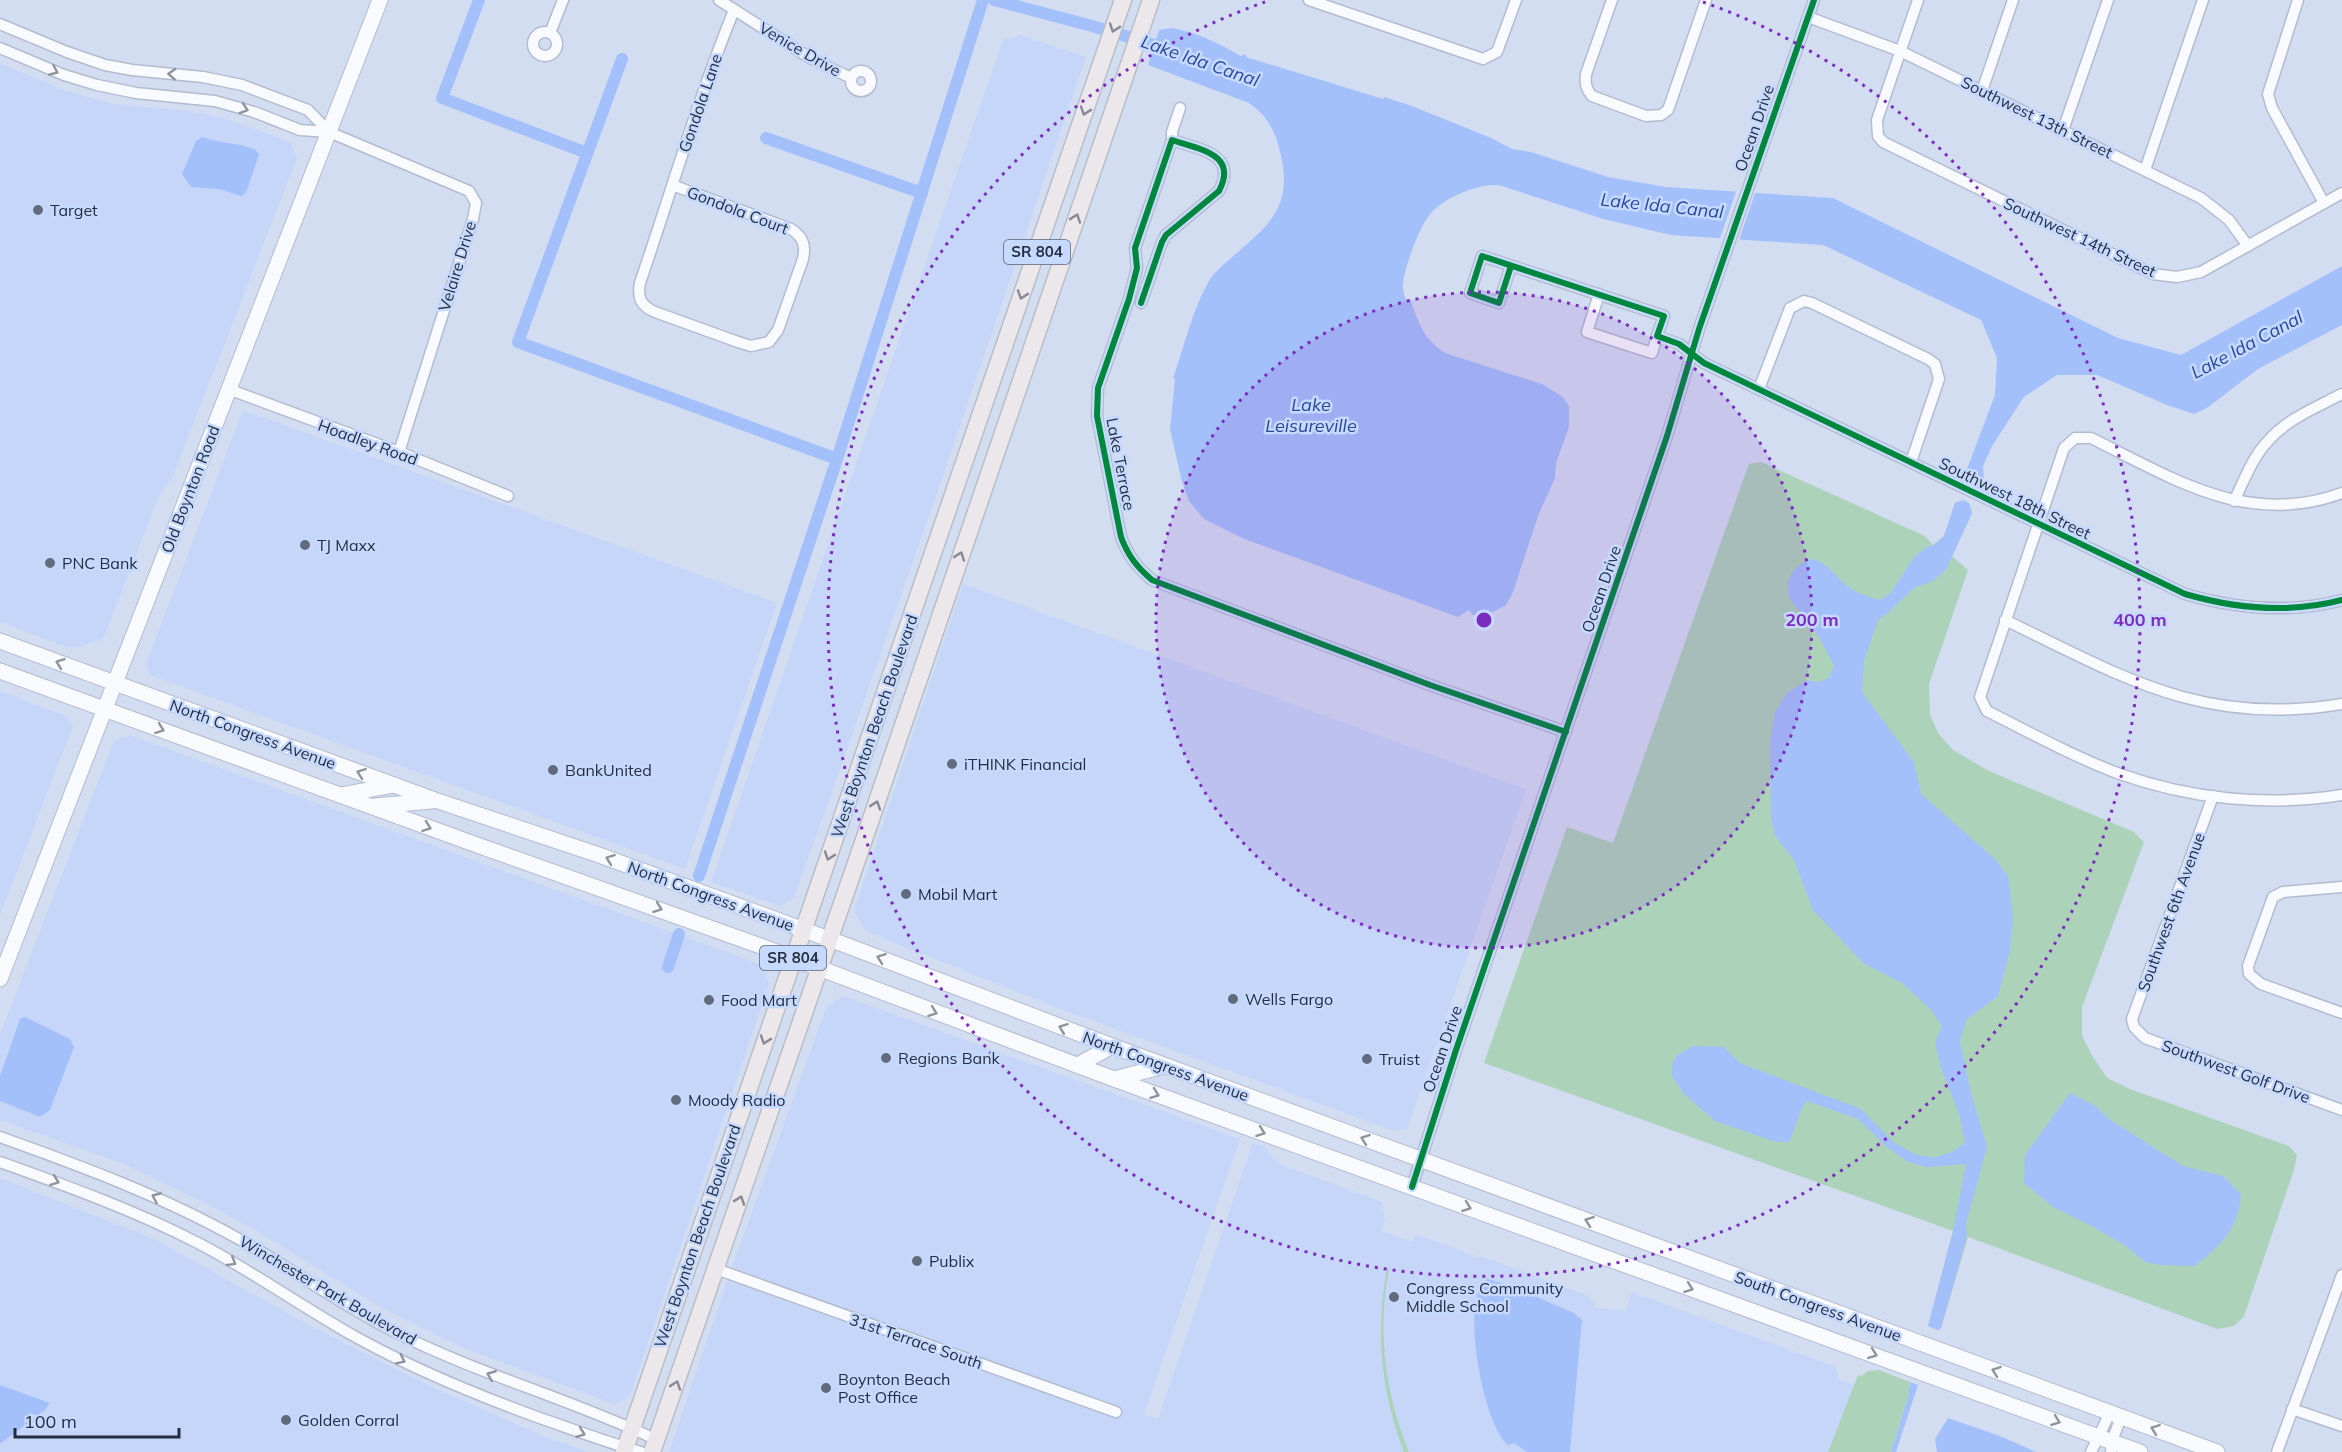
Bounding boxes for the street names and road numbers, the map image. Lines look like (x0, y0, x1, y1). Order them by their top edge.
street label: Venice Drive (755, 17, 845, 81)
street label: Gondola Lane (674, 51, 726, 155)
street label: Southwest 13th Street (1958, 72, 2116, 163)
street label: Ocean Drive (1730, 82, 1778, 174)
street label: Gondola Court (684, 181, 792, 239)
street label: Southwest 14th Street (2001, 193, 2160, 281)
street label: Velaire Drive (434, 218, 480, 314)
road number: SR 804 (1004, 240, 1070, 264)
street label: Hoadley Road (315, 415, 421, 469)
street label: Lake Terrace (1102, 416, 1140, 512)
street label: Old Boynton Road (156, 422, 224, 556)
street label: Southwest 18th Street (1936, 453, 2094, 544)
street label: Ocean Drive (1577, 543, 1625, 635)
street label: West Boynton Beach Boulevard (826, 612, 922, 840)
street label: North Congress Avenue (167, 695, 339, 773)
street label: Southwest 6th Avenue (2133, 830, 2209, 994)
street label: North Congress Avenue (625, 857, 797, 935)
road number: SR 804 (760, 946, 826, 970)
street label: Ocean Drive (1418, 1003, 1466, 1095)
street label: North Congress Avenue (1080, 1027, 1252, 1105)
street label: Southwest Golf Drive (2159, 1035, 2313, 1107)
street label: West Boynton Beach Boulevard (649, 1122, 745, 1350)
street label: Winchester Park Boulevard (236, 1231, 420, 1349)
street label: South Congress Avenue (1732, 1266, 1904, 1346)
street label: 31st Terrace South (847, 1309, 985, 1373)

